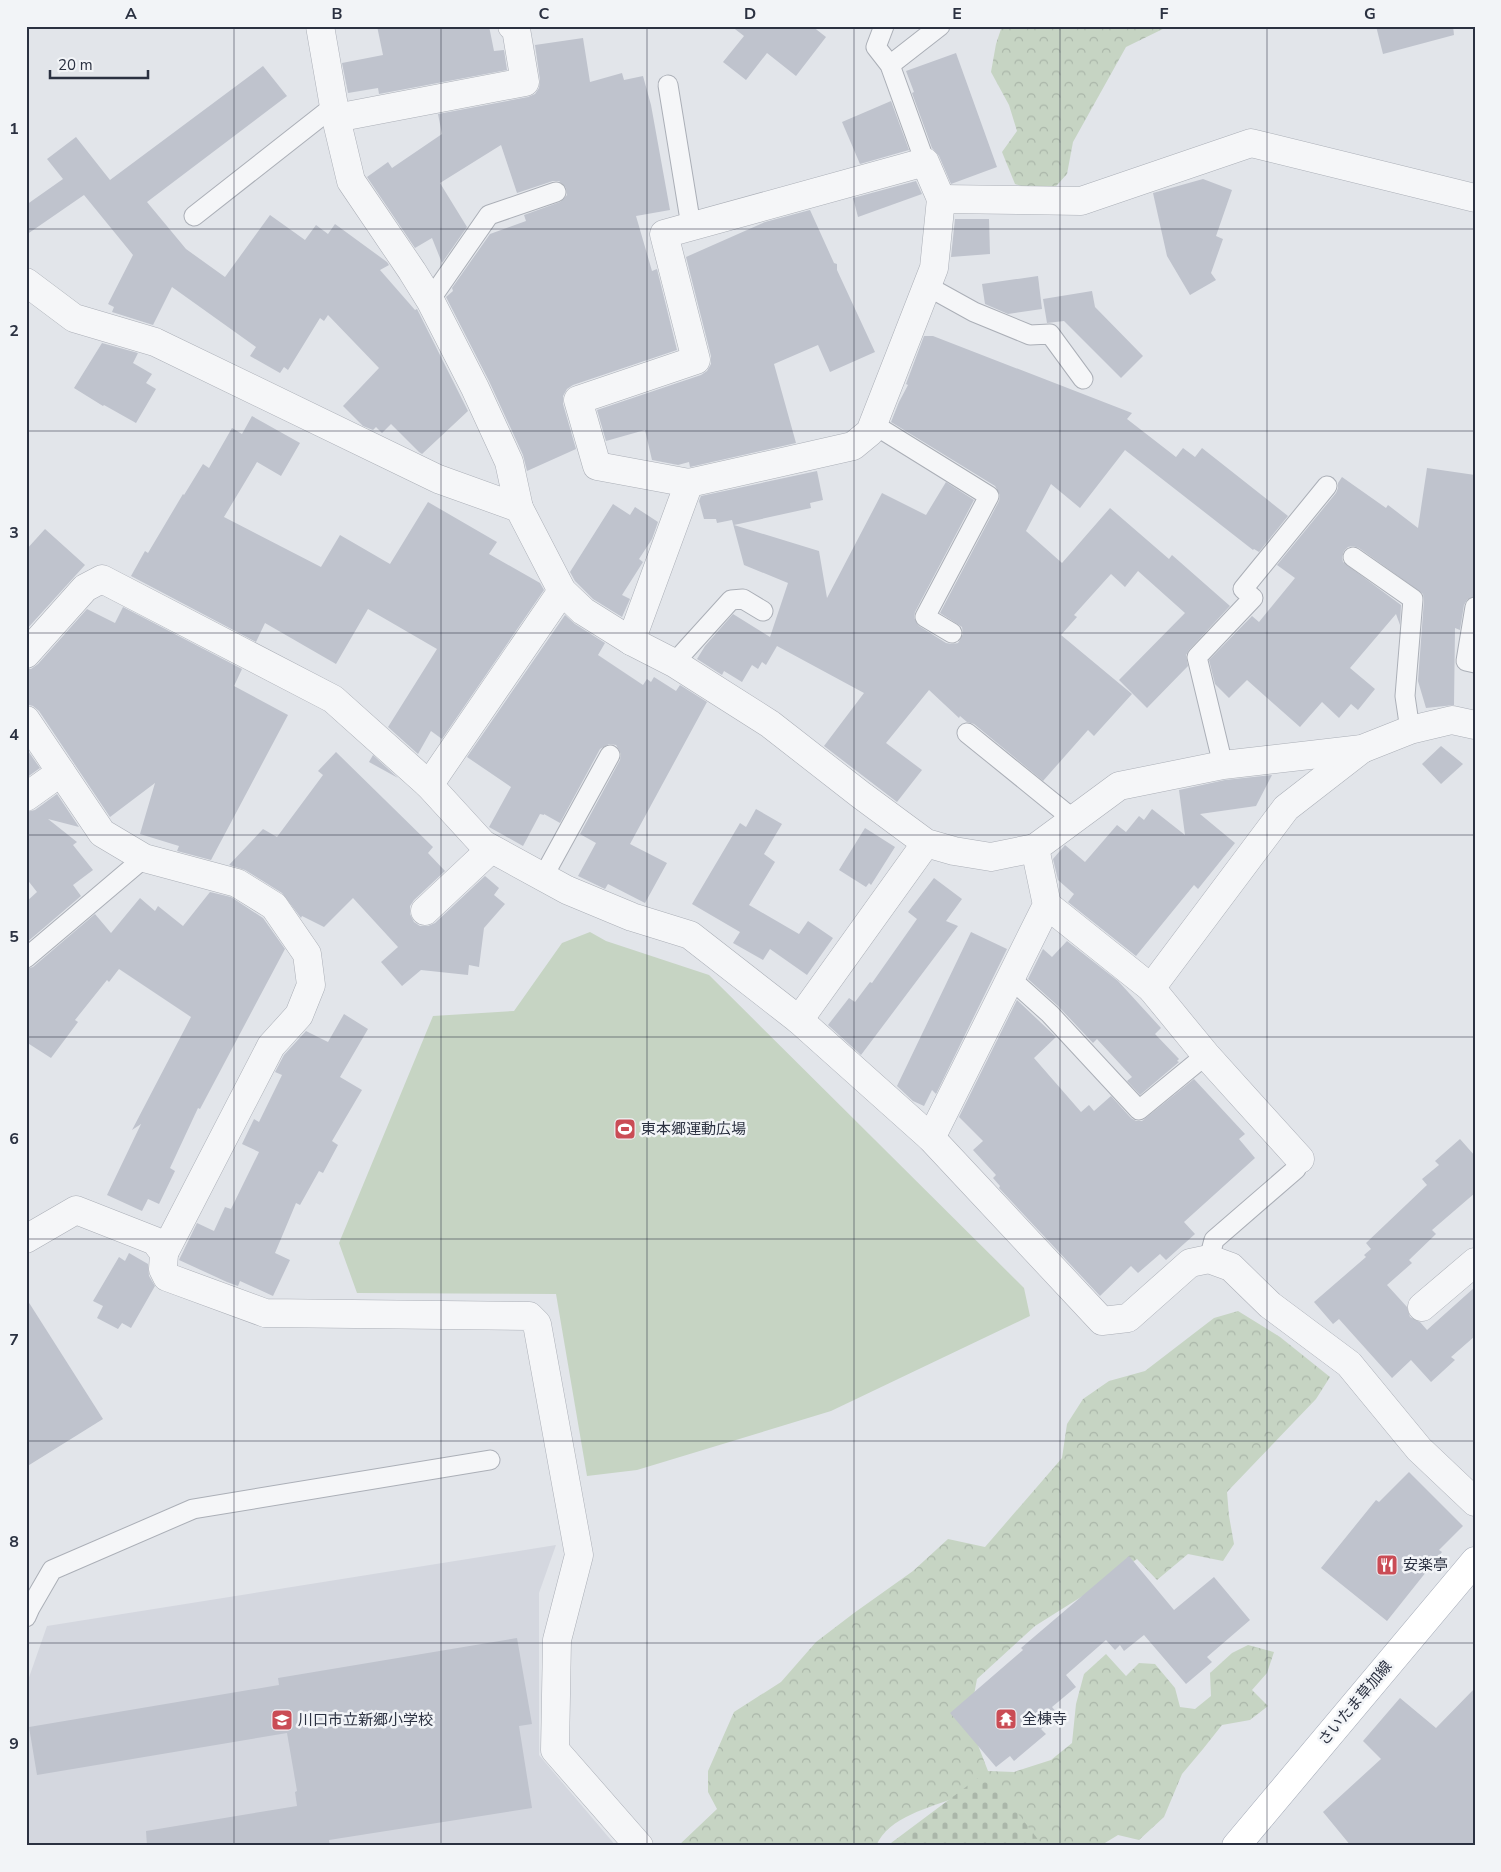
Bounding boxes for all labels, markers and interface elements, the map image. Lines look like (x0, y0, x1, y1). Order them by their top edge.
text: A (125, 3, 137, 25)
text: B (331, 3, 343, 25)
text: C (539, 3, 550, 25)
text: D (744, 3, 756, 25)
text: E (952, 3, 962, 25)
text: F (1160, 3, 1169, 25)
text: G (1364, 3, 1376, 25)
scale bar (50, 48, 148, 80)
text: 20 m (58, 55, 93, 75)
text: 1 (9, 118, 19, 140)
text: 2 (9, 320, 19, 342)
text: 3 (9, 522, 19, 544)
text: 4 (9, 724, 19, 746)
text: 5 (9, 926, 19, 948)
sports icon: 東本郷運動広場 (613, 1117, 637, 1141)
place label: 東本郷運動広場 (641, 1119, 746, 1139)
text: 6 (9, 1128, 19, 1150)
text: 7 (9, 1329, 19, 1351)
text: 8 (9, 1531, 19, 1553)
restaurant icon: 安楽亭 (1375, 1553, 1399, 1577)
place label: 安楽亭 (1403, 1555, 1448, 1575)
street label: さいたま草加線 (1314, 1657, 1396, 1749)
temple icon: 全棟寺 (994, 1707, 1018, 1731)
school or university icon: 川口市立新郷小学校 (270, 1708, 294, 1732)
place label: 全棟寺 (1022, 1709, 1067, 1729)
place label: 川口市立新郷小学校 (298, 1710, 433, 1730)
text: 9 (9, 1733, 19, 1755)

